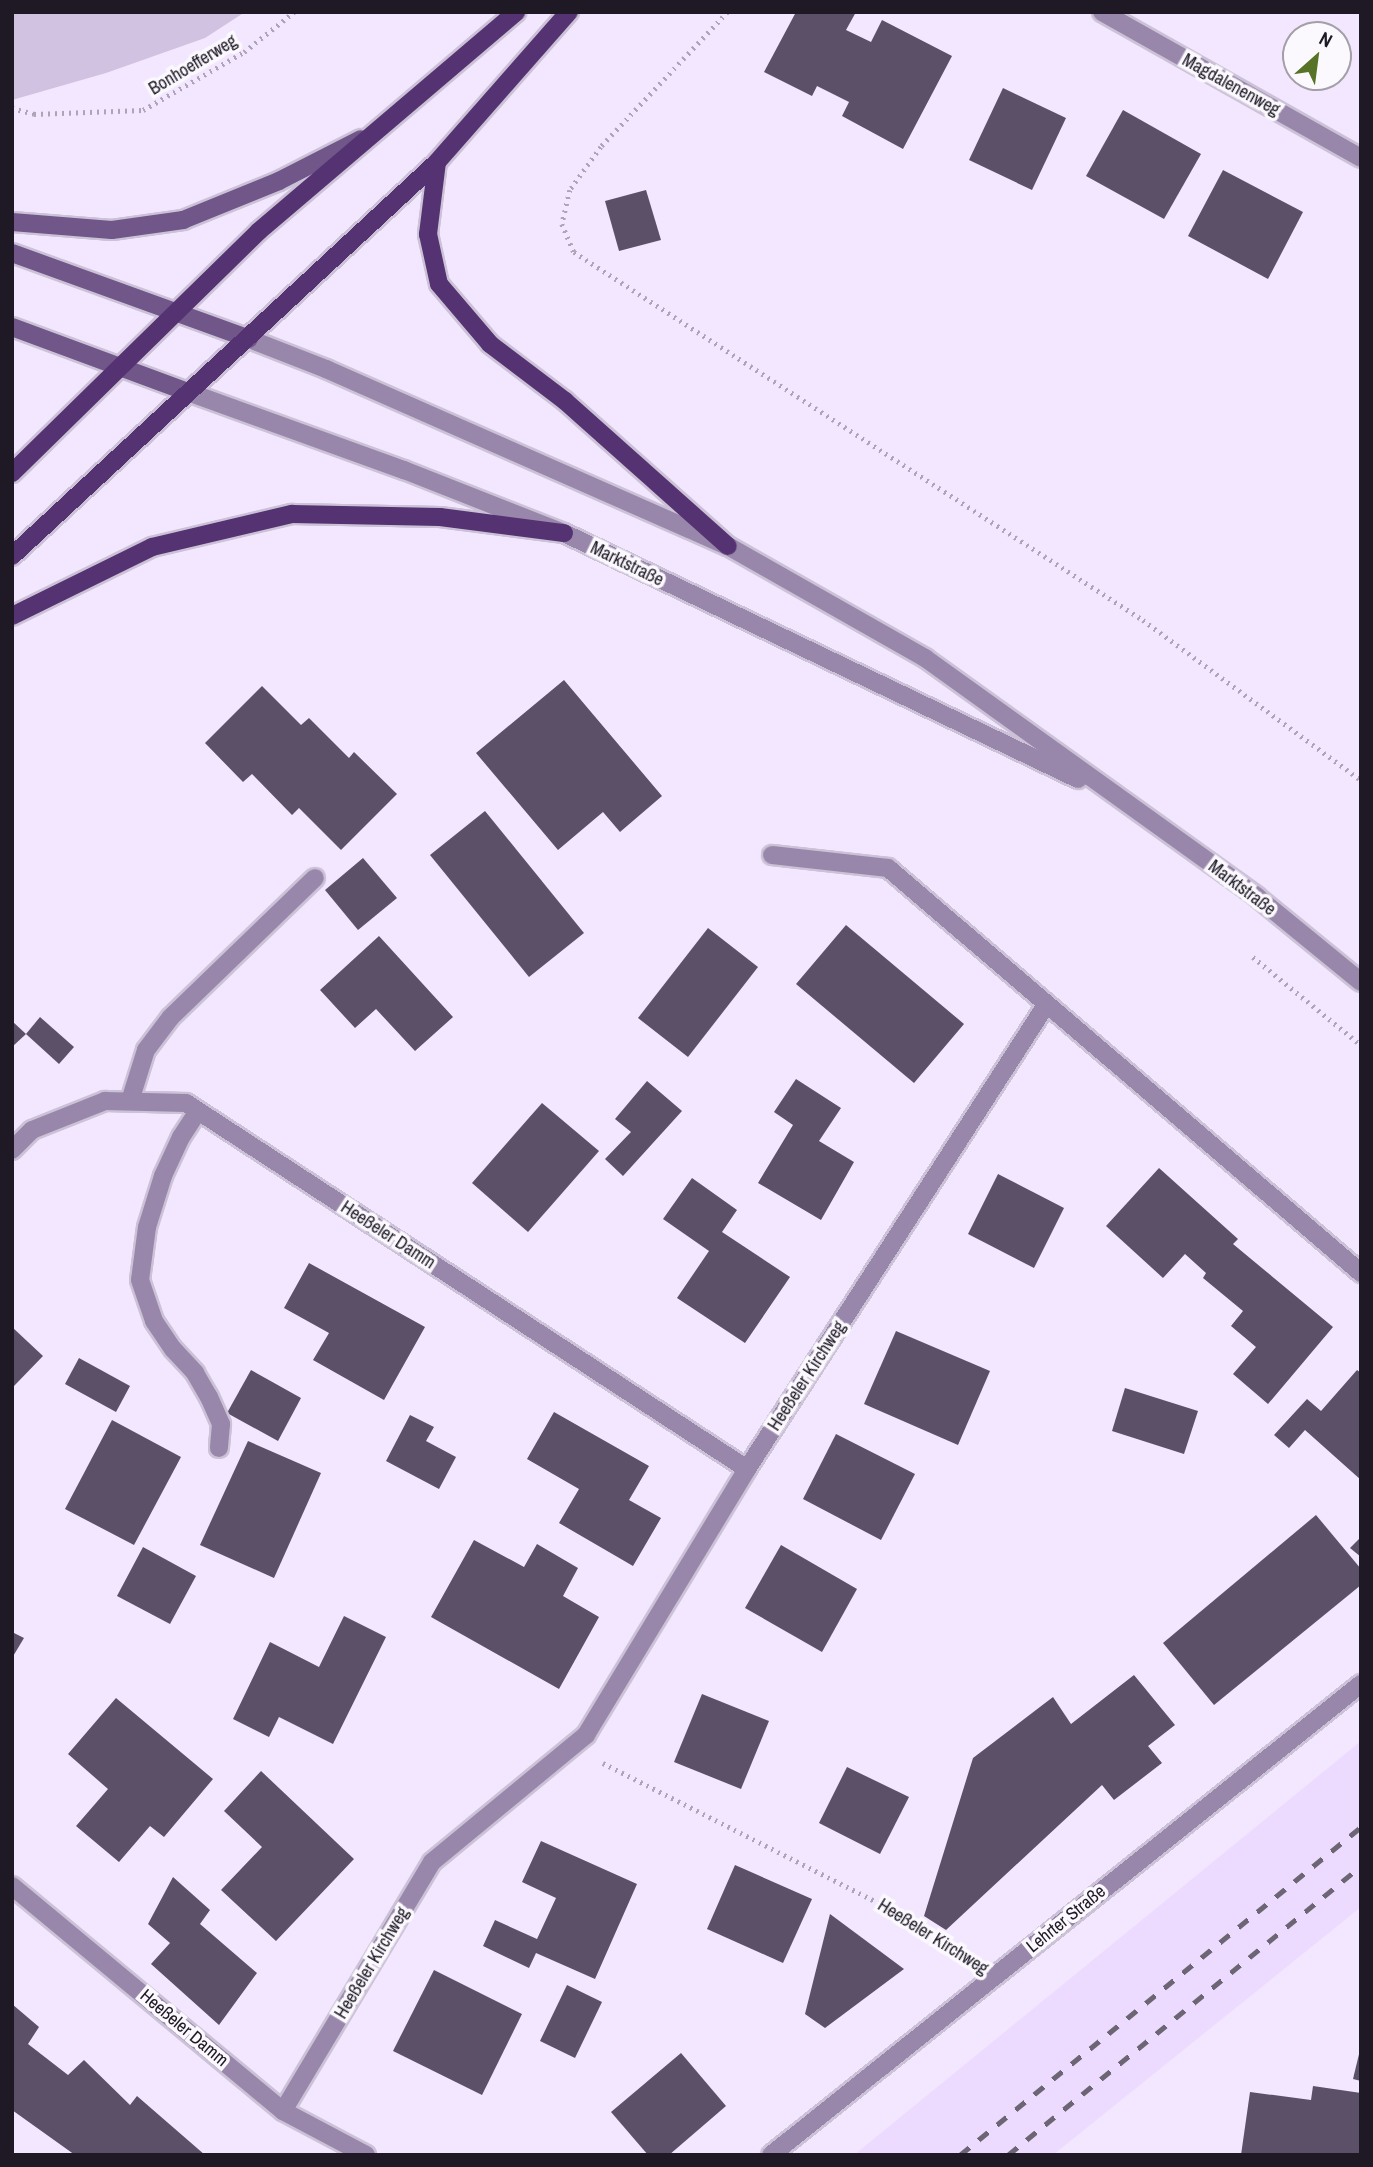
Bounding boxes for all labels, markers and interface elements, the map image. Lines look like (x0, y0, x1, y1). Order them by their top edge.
north arrow (1282, 21, 1352, 91)
text: N (1315, 25, 1337, 53)
street label: Bonhoefferweg (145, 30, 241, 100)
street label: Magdalenenweg (1178, 49, 1284, 121)
street label: Marktstraße (587, 537, 667, 591)
street label: Marktstraße (1204, 856, 1280, 920)
street label: Heeßeler Damm (337, 1196, 439, 1274)
street label: Heeßeler Kirchweg (764, 1317, 850, 1435)
street label: Lehrter Straße (1022, 1881, 1110, 1957)
street label: Heeßeler Kirchweg (874, 1894, 992, 1980)
street label: Heeßeler Kirchweg (330, 1903, 414, 2023)
street label: Heeßeler Damm (136, 1985, 232, 2071)

